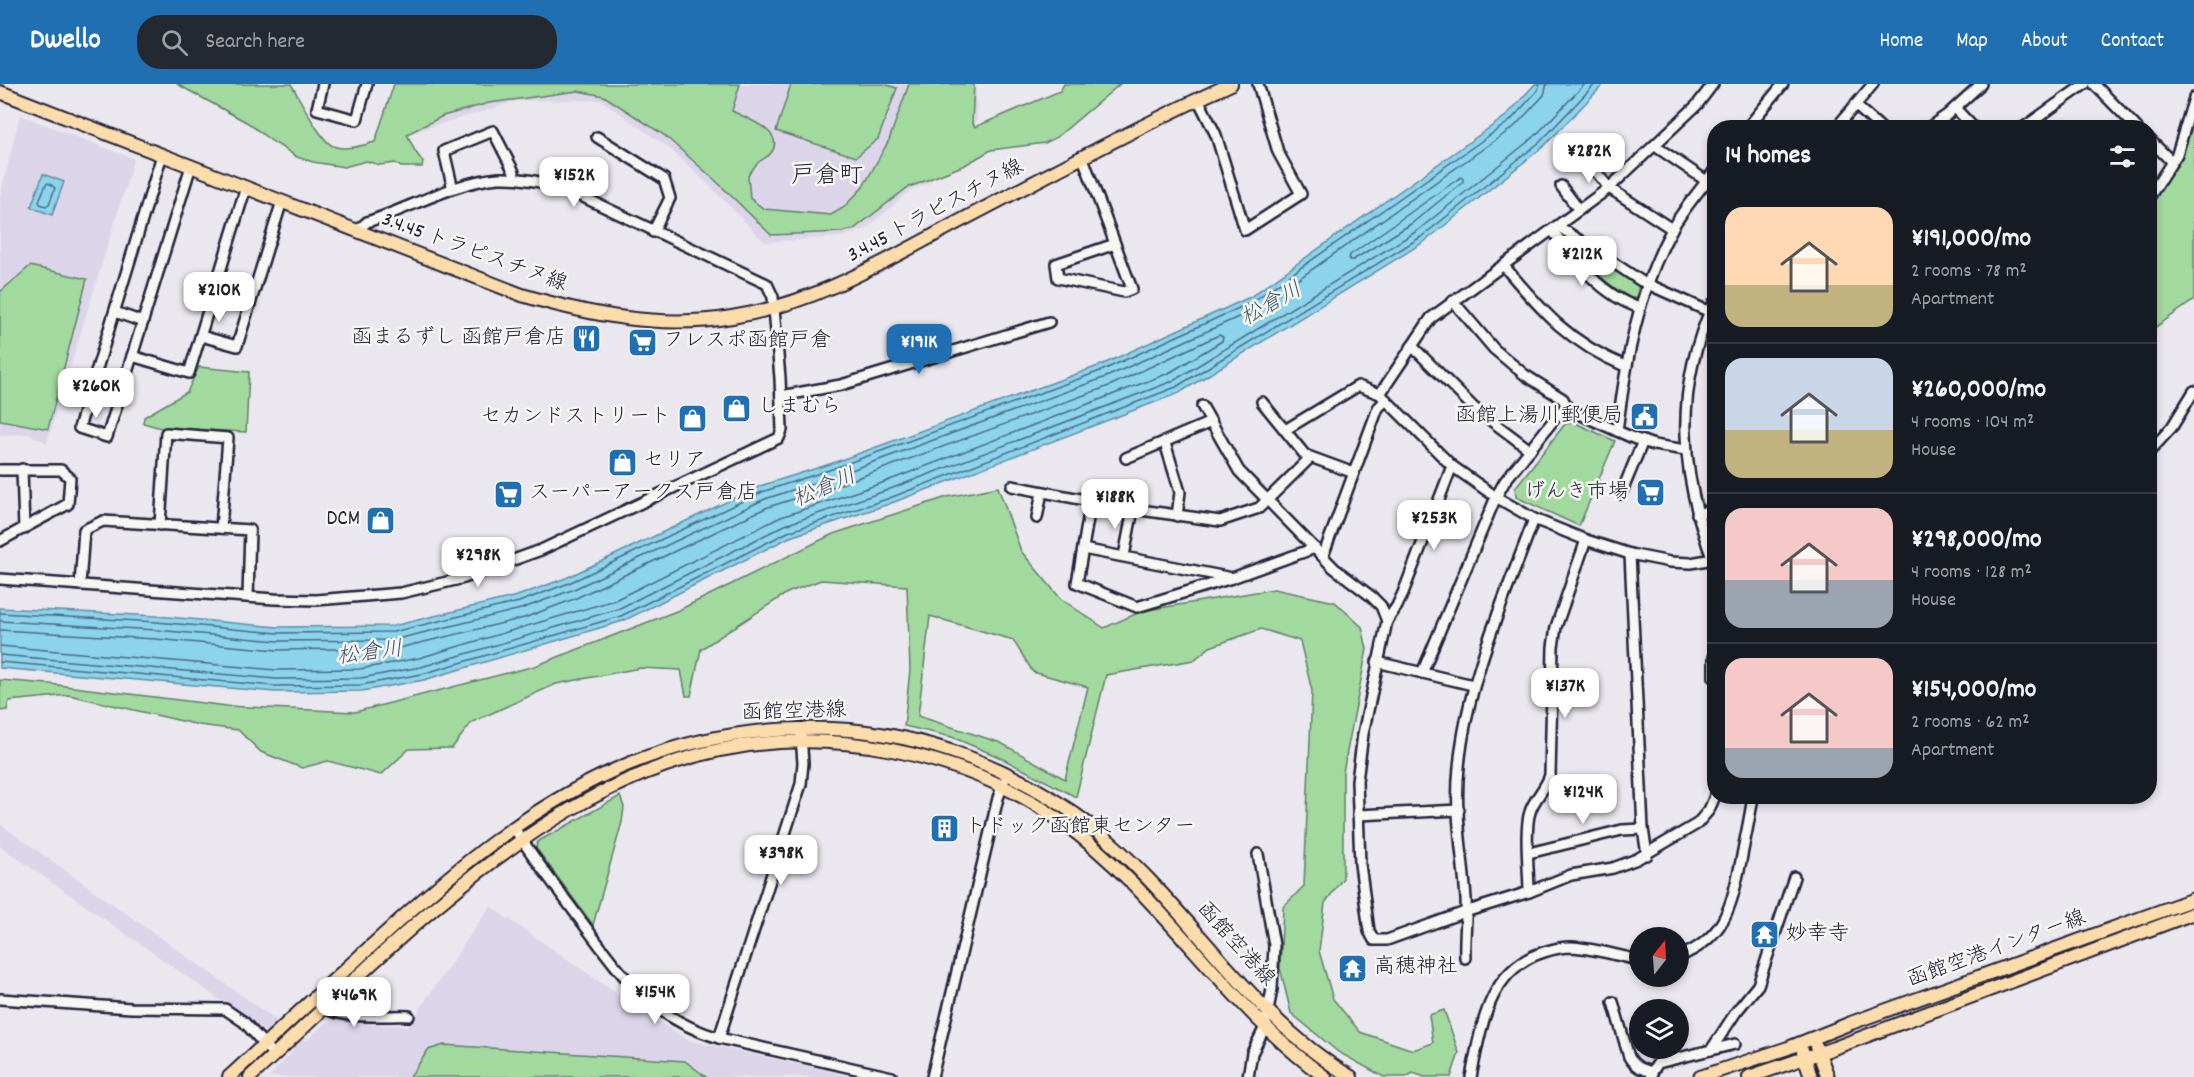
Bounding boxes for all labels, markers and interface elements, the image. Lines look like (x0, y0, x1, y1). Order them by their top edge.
search box (137, 15, 557, 69)
text: Dwello (30, 22, 101, 62)
icon: search (158, 26, 191, 59)
text: Search here (206, 27, 305, 58)
text: Home (1879, 27, 1923, 57)
text: Map (1956, 27, 1988, 57)
text: About (2021, 27, 2068, 57)
text: Contact (2101, 27, 2164, 57)
pin: ¥282K (1547, 133, 1631, 184)
text: ¥282K (1567, 138, 1611, 166)
text: 14 homes (1725, 138, 1811, 175)
icon: filters (2106, 140, 2139, 173)
street label: 3.4.45 トラピスチヌ線 (843, 153, 1029, 271)
pin: ¥152K (532, 157, 616, 208)
district label: 戸倉町 (791, 160, 863, 194)
text: ¥152K (553, 162, 595, 190)
street label: 3.4.45 トラピスチヌ線 (377, 205, 571, 301)
text: ¥191,000/mo (1911, 221, 2031, 258)
icon: home (1773, 231, 1845, 303)
pin: ¥212K (1540, 236, 1624, 287)
text: ¥212K (1562, 241, 1602, 269)
text: 2 rooms · 78 m² (1911, 258, 2027, 286)
pin: ¥210K (177, 272, 261, 323)
water label: 松倉川 (1236, 275, 1308, 335)
text: ¥210K (198, 277, 240, 305)
text: Apartment (1911, 286, 1994, 314)
restaurant icon: 函まるずし 函館戸倉店 (571, 323, 603, 355)
place label: 函まるずし 函館戸倉店 (351, 324, 566, 354)
pin: ¥191K (877, 324, 961, 375)
supermarket icon: フレスポ函館戸倉 (626, 326, 658, 358)
place label: フレスポ函館戸倉 (663, 327, 831, 357)
text: ¥191K (901, 329, 937, 357)
pin: ¥260K (54, 368, 138, 419)
text: ¥260,000/mo (1911, 372, 2046, 409)
text: ¥260K (72, 373, 120, 401)
icon: home (1773, 382, 1845, 454)
shop icon: しまむら (721, 392, 753, 424)
place label: しまむら (758, 393, 842, 423)
public building icon: 函館上湯川郵便局 (1628, 401, 1660, 433)
shop icon: セカンドストリート (676, 402, 708, 434)
place label: 函館上湯川郵便局 (1455, 402, 1623, 432)
place label: セカンドストリート (480, 403, 671, 433)
text: 4 rooms · 104 m² (1911, 409, 2034, 437)
text: House (1911, 437, 1956, 465)
shop icon: セリア (606, 446, 638, 478)
place label: セリア (643, 447, 706, 477)
water label: 松倉川 (789, 462, 861, 516)
supermarket icon: げんき市場 (1634, 477, 1666, 509)
supermarket icon: スーパーアークス戸倉店 (492, 478, 524, 510)
place label: げんき市場 (1524, 478, 1629, 508)
place label: スーパーアークス戸倉店 (529, 479, 757, 509)
pin: ¥188K (1073, 479, 1157, 530)
text: ¥188K (1095, 484, 1135, 512)
pin: ¥253K (1392, 500, 1476, 551)
shop icon: DCM (365, 504, 397, 536)
place label: DCM (326, 505, 360, 535)
text: ¥253K (1411, 505, 1457, 533)
text: ¥298,000/mo (1911, 522, 2042, 559)
icon: home (1773, 532, 1845, 604)
pin: ¥298K (436, 537, 520, 588)
text: ¥298K (456, 542, 500, 570)
text: 4 rooms · 128 m² (1911, 559, 2032, 587)
text: House (1911, 587, 1956, 615)
water label: 松倉川 (335, 635, 405, 673)
pin: ¥137K (1523, 668, 1607, 719)
text: ¥154,000/mo (1911, 672, 2036, 709)
text: ¥137K (1545, 673, 1585, 701)
icon: home (1773, 682, 1845, 754)
street label: 函館空港線 (741, 696, 847, 730)
text: 2 rooms · 62 m² (1911, 709, 2030, 737)
text: Apartment (1911, 737, 1994, 765)
pin: ¥124K (1541, 774, 1625, 825)
text: ¥124K (1563, 779, 1603, 807)
building icon: トドック函館東センター (928, 812, 960, 844)
place label: トドック函館東センター (965, 813, 1195, 843)
pin: ¥398K (739, 835, 823, 886)
text: ¥398K (759, 840, 803, 868)
street label: 函館空港線 (1189, 896, 1281, 994)
street label: 函館空港インター線 (1903, 904, 2091, 996)
temple icon: 妙幸寺 (1749, 919, 1781, 951)
place label: 妙幸寺 (1786, 920, 1849, 950)
north arrow (1629, 927, 1689, 987)
map controls (1629, 927, 1689, 1059)
temple icon: 高穂神社 (1337, 952, 1369, 984)
place label: 高穂神社 (1374, 953, 1458, 983)
pin: ¥154K (613, 974, 697, 1025)
pin: ¥469K (312, 977, 396, 1028)
text: ¥154K (635, 979, 675, 1007)
text: ¥469K (331, 982, 377, 1010)
button: layers (1629, 999, 1689, 1059)

